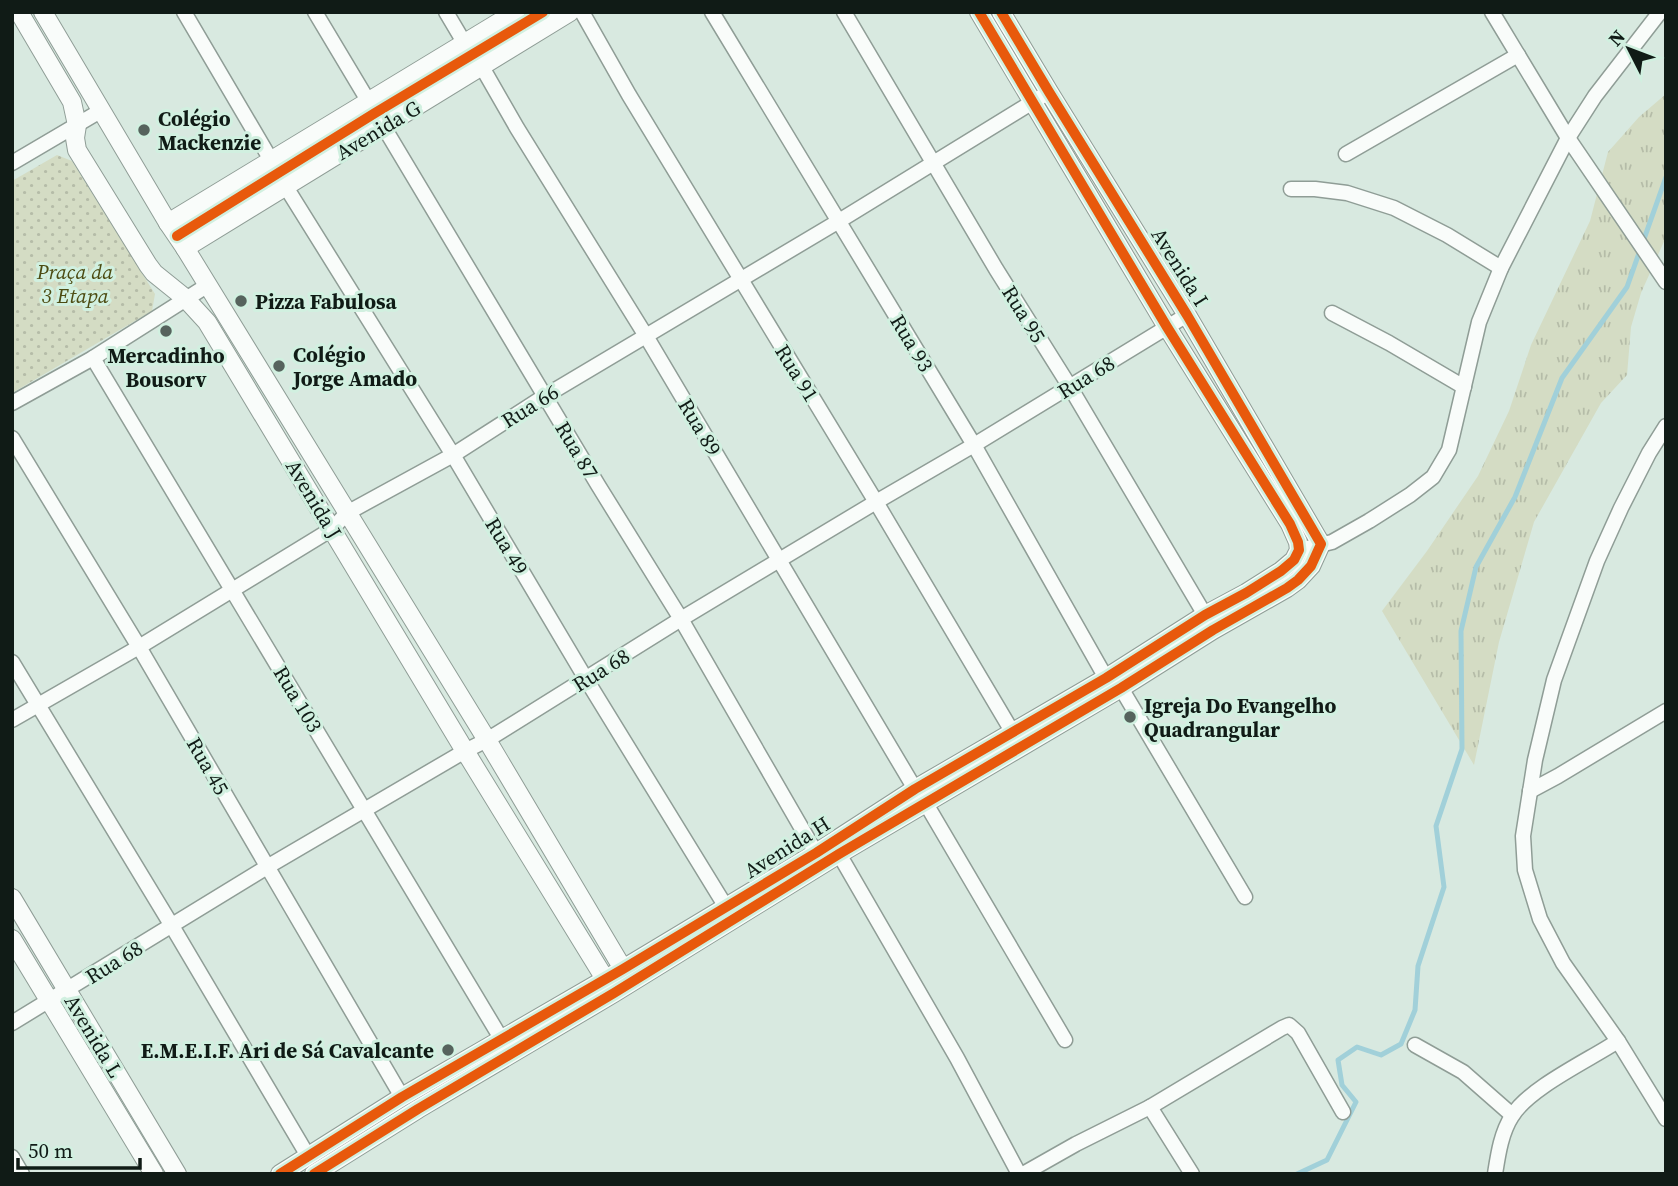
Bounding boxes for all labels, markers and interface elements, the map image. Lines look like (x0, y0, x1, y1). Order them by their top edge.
north arrow (1594, 14, 1664, 84)
text: N (1602, 24, 1631, 51)
street label: Avenida G (330, 93, 426, 167)
place label: Colégio Mackenzie (158, 104, 261, 157)
marker: Colégio Mackenzie (136, 122, 152, 138)
street label: Avenida I (1144, 222, 1216, 312)
park label: Praça da 3 Etapa (36, 257, 113, 310)
street label: Rua 95 (995, 280, 1053, 348)
place label: Pizza Fabulosa (255, 287, 397, 316)
marker: Pizza Fabulosa (233, 293, 249, 309)
street label: Rua 93 (884, 309, 940, 377)
marker: Mercadinho Bousorv (158, 323, 174, 339)
street label: Rua 91 (768, 339, 826, 407)
place label: Colégio Jorge Amado (291, 340, 417, 393)
place label: Mercadinho Bousorv (107, 341, 225, 394)
street label: Rua 68 (1052, 348, 1120, 406)
marker: Colégio Jorge Amado (271, 358, 287, 374)
street label: Rua 66 (496, 377, 564, 435)
street label: Rua 89 (672, 393, 728, 461)
street label: Rua 87 (549, 416, 605, 484)
street label: Avenida J (279, 454, 349, 544)
street label: Rua 49 (479, 512, 535, 580)
street label: Rua 68 (567, 641, 635, 699)
street label: Rua 103 (267, 660, 329, 738)
place label: Igreja Do Evangelho Quadrangular (1144, 691, 1336, 744)
marker: Igreja Do Evangelho Quadrangular (1122, 709, 1138, 725)
street label: Rua 45 (180, 732, 236, 800)
street label: Avenida H (738, 809, 836, 885)
street label: Rua 68 (80, 933, 148, 991)
street label: Avenida L (58, 989, 130, 1083)
place label: E.M.E.I.F. Ari de Sá Cavalcante (141, 1036, 434, 1065)
marker: E.M.E.I.F. Ari de Sá Cavalcante (440, 1042, 456, 1058)
scale bar (18, 1126, 140, 1170)
text: 50 m (28, 1136, 73, 1165)

